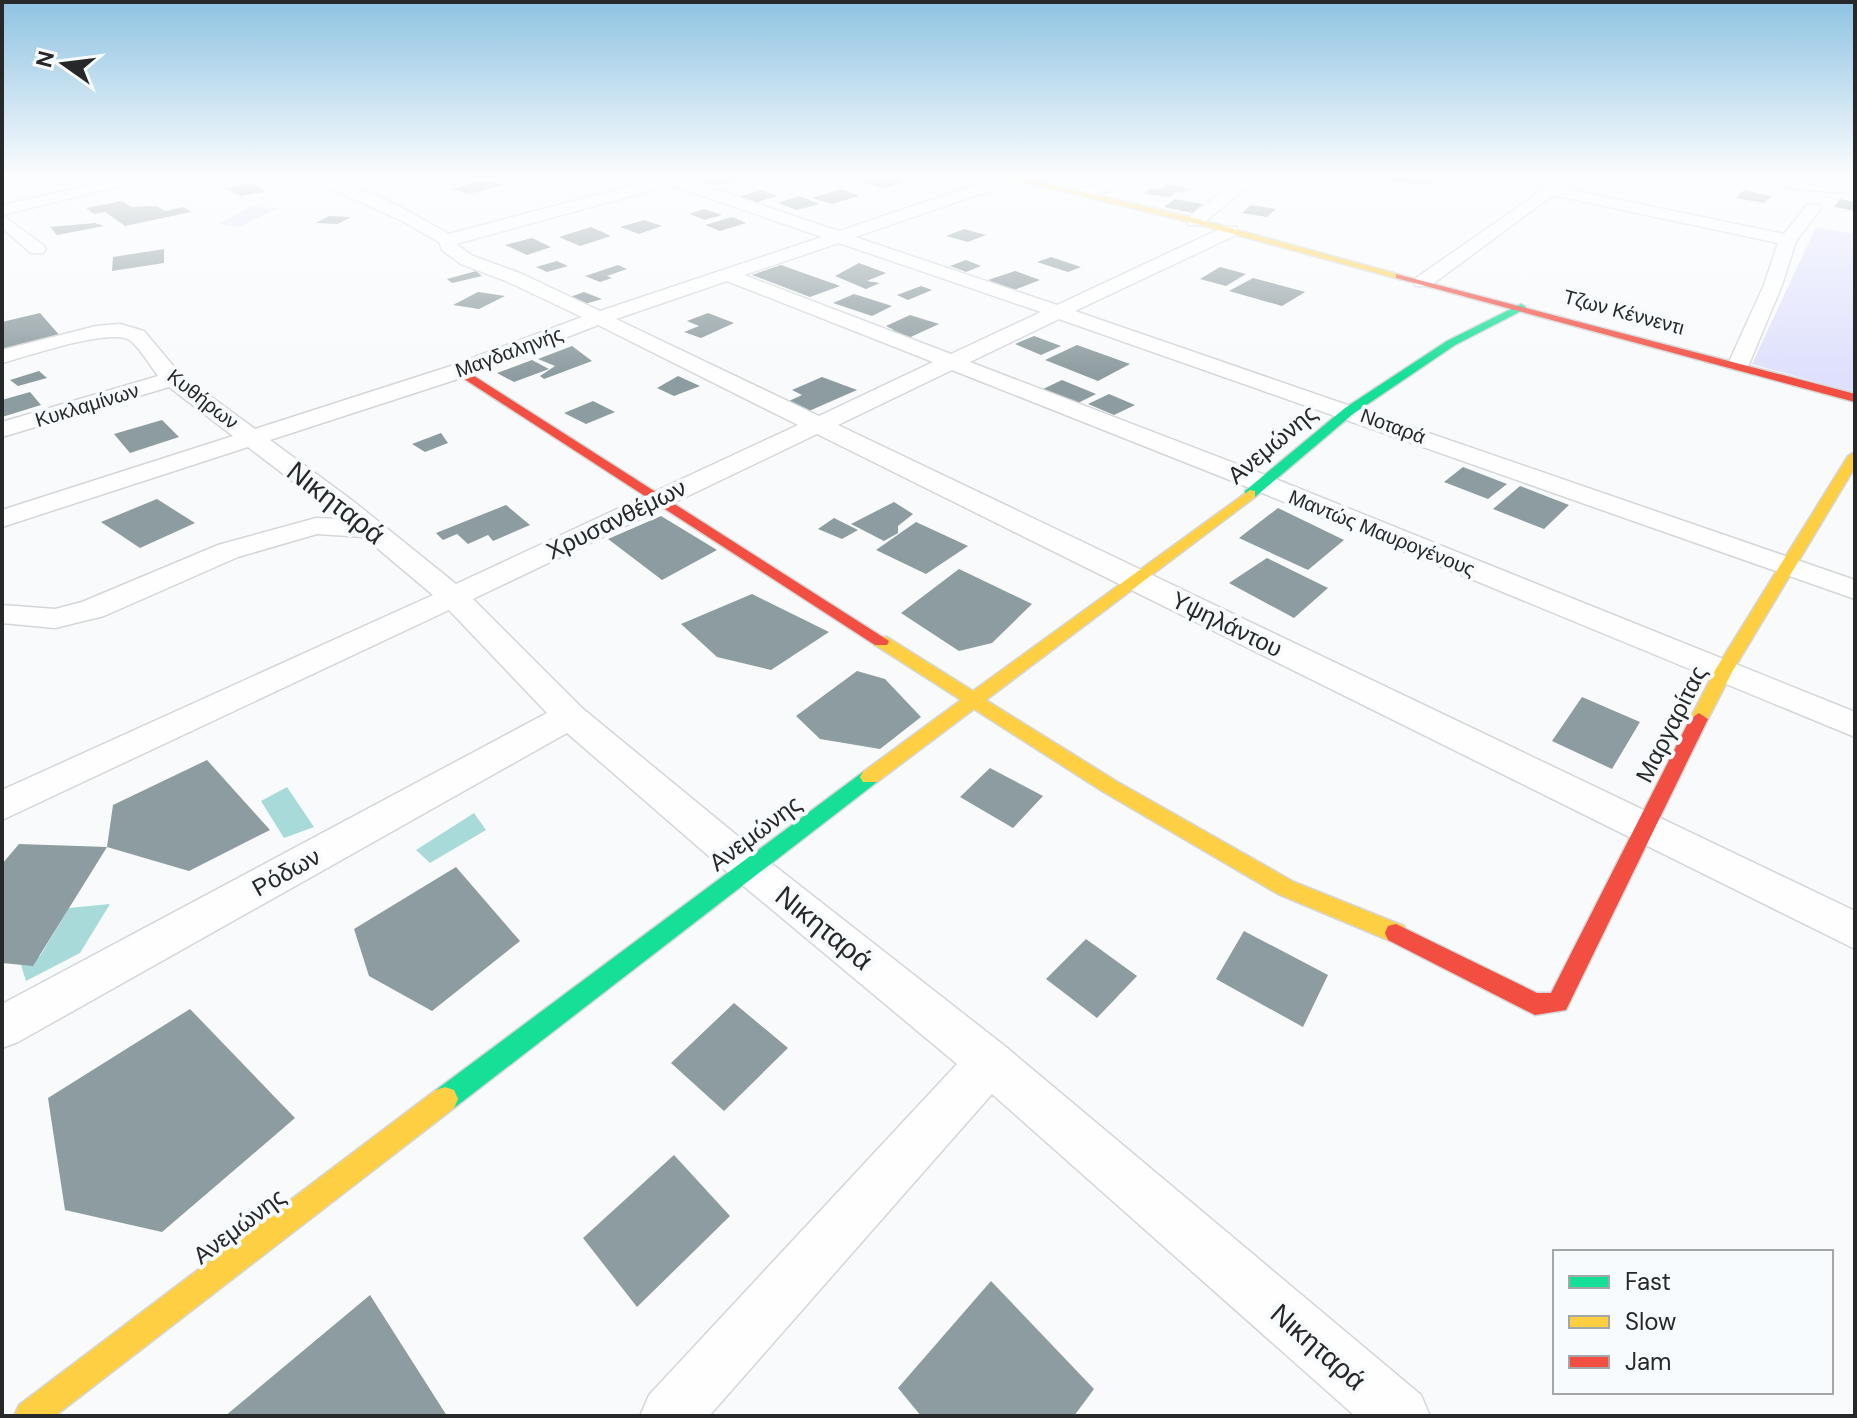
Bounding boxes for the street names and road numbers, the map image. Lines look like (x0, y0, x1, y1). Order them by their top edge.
street label: Τζων Κέννεντι (1561, 283, 1687, 341)
street label: Μαγδαληνής (452, 320, 567, 384)
street label: Κυθήρων (162, 363, 244, 435)
street label: Κυκλαμίνων (32, 377, 142, 433)
street label: Ανεμώνης (1221, 397, 1323, 491)
street label: Νοταρά (1357, 402, 1429, 450)
street label: Νικηταρά (279, 453, 393, 553)
street label: Χρυσανθέμων (541, 472, 691, 566)
street label: Μαντώς Μαυρογένους (1285, 484, 1479, 582)
street label: Υψηλάντου (1166, 584, 1288, 664)
street label: Μαργαρίτας (1628, 660, 1714, 788)
street label: Ανεμώνης (703, 788, 807, 878)
street label: Ρόδων (246, 841, 326, 903)
street label: Νικηταρά (768, 877, 880, 979)
street label: Ανεμώνης (187, 1181, 291, 1271)
street label: Νικηταρά (1262, 1295, 1374, 1399)

